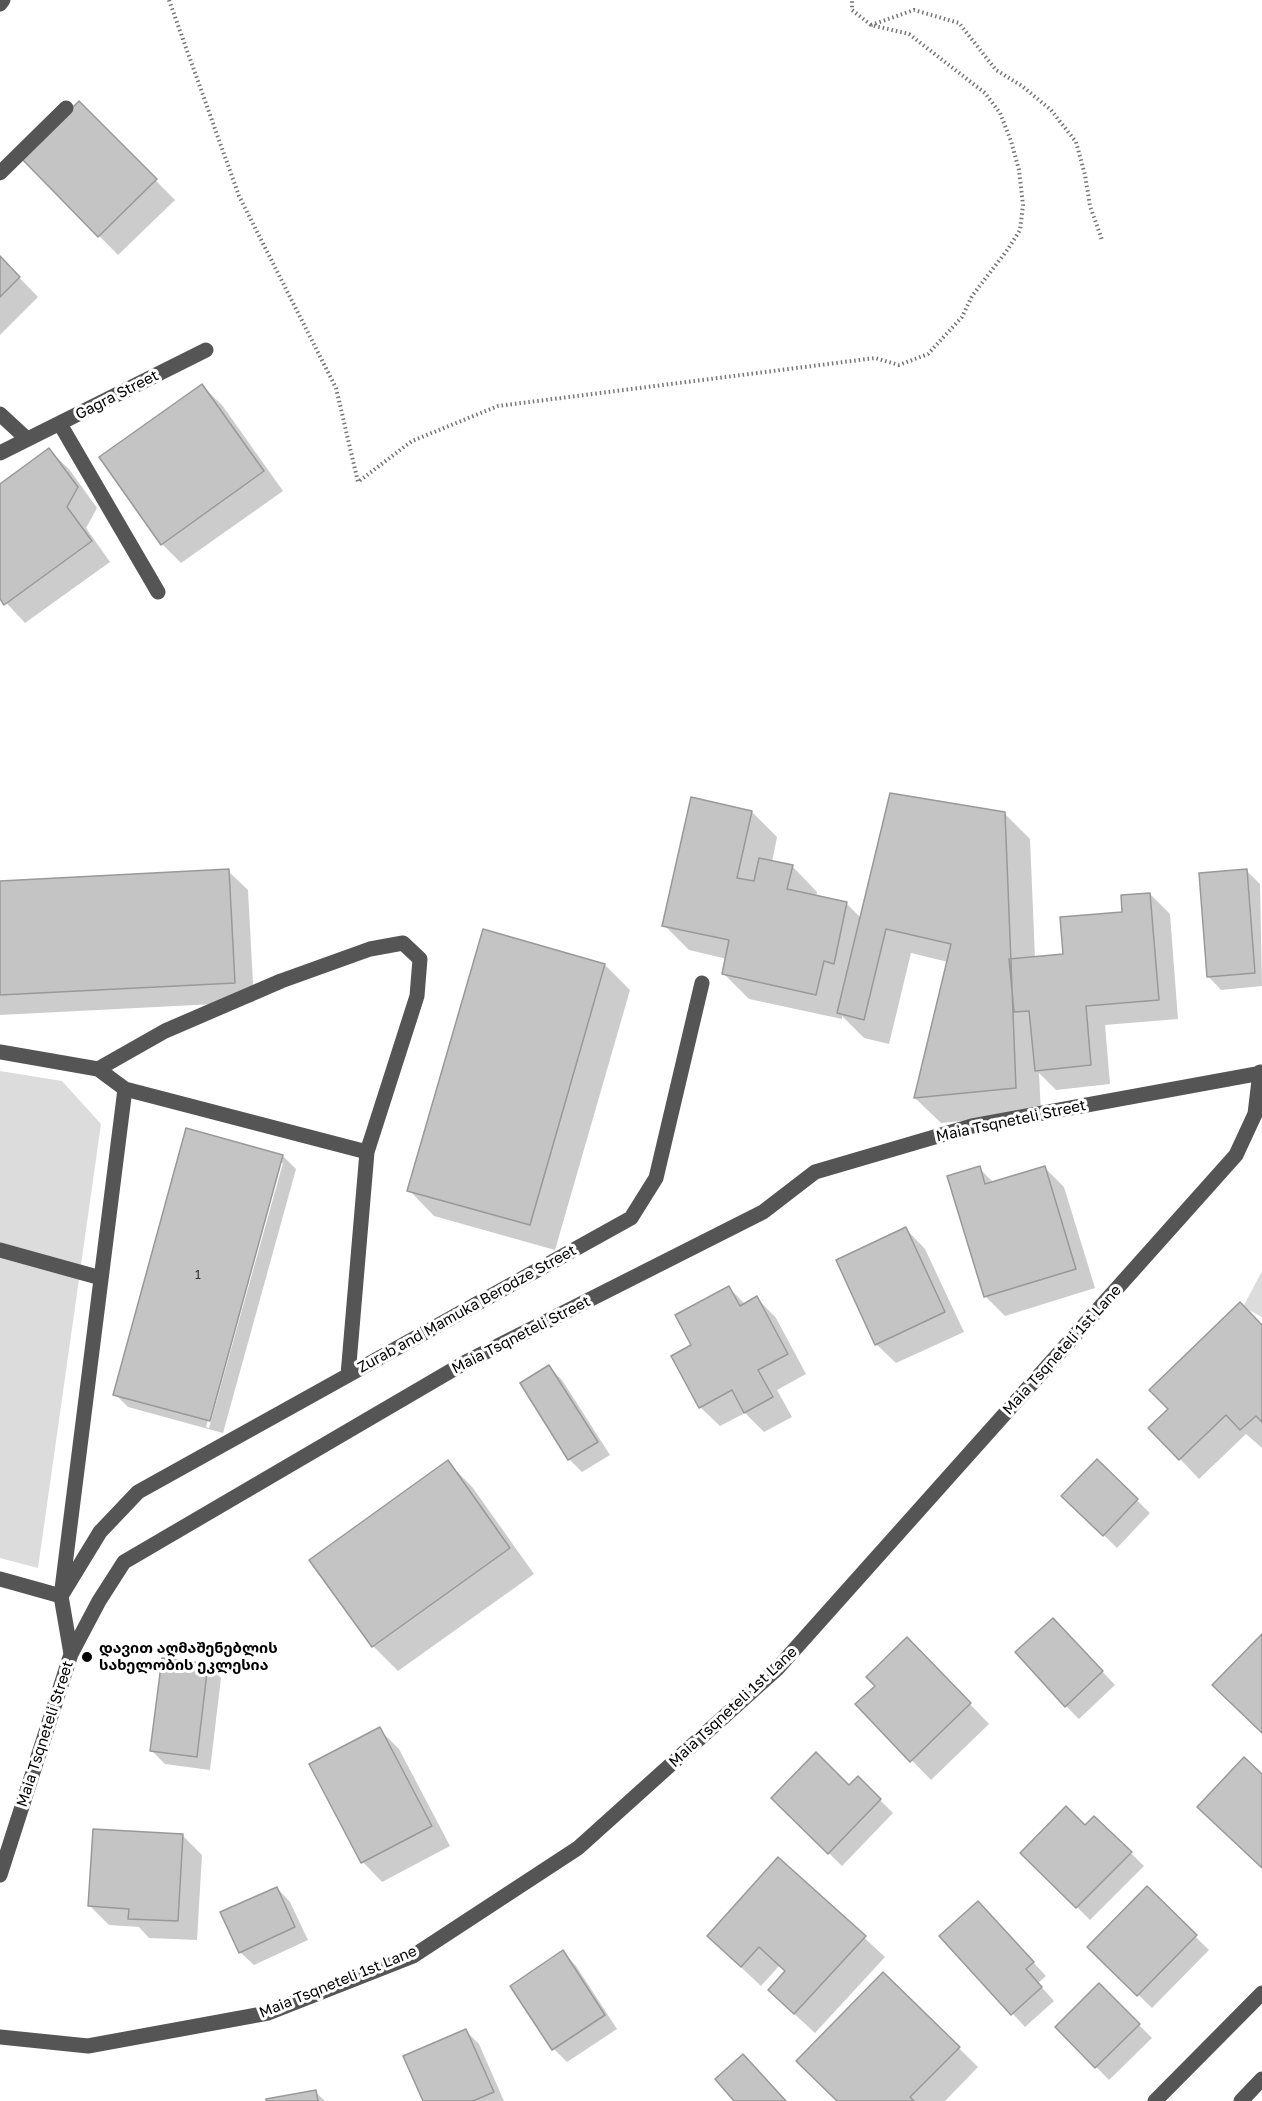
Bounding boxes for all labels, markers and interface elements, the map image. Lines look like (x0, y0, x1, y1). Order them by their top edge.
street label: Gagra Street (73, 366, 161, 424)
street label: Maia Tsqneteli Street (934, 1096, 1088, 1146)
street label: Zurab and Mamuka Berodze Street (355, 1241, 579, 1377)
house number: 1 (195, 1268, 201, 1282)
street label: Maia Tsqneteli 1st Lane (999, 1281, 1125, 1419)
street label: Maia Tsqneteli Street (449, 1292, 593, 1378)
place label: დავით აღმაშენებლის სახელობის ეკლესია (99, 1639, 278, 1674)
street label: Maia Tsqneteli 1st Lane (665, 1643, 801, 1771)
marker: დავით აღმაშენებლის სახელობის ეკლესია (80, 1650, 94, 1664)
street label: Maia Tsqneteli Street (13, 1659, 77, 1809)
street label: Maia Tsqneteli 1st Lane (257, 1942, 419, 2022)

